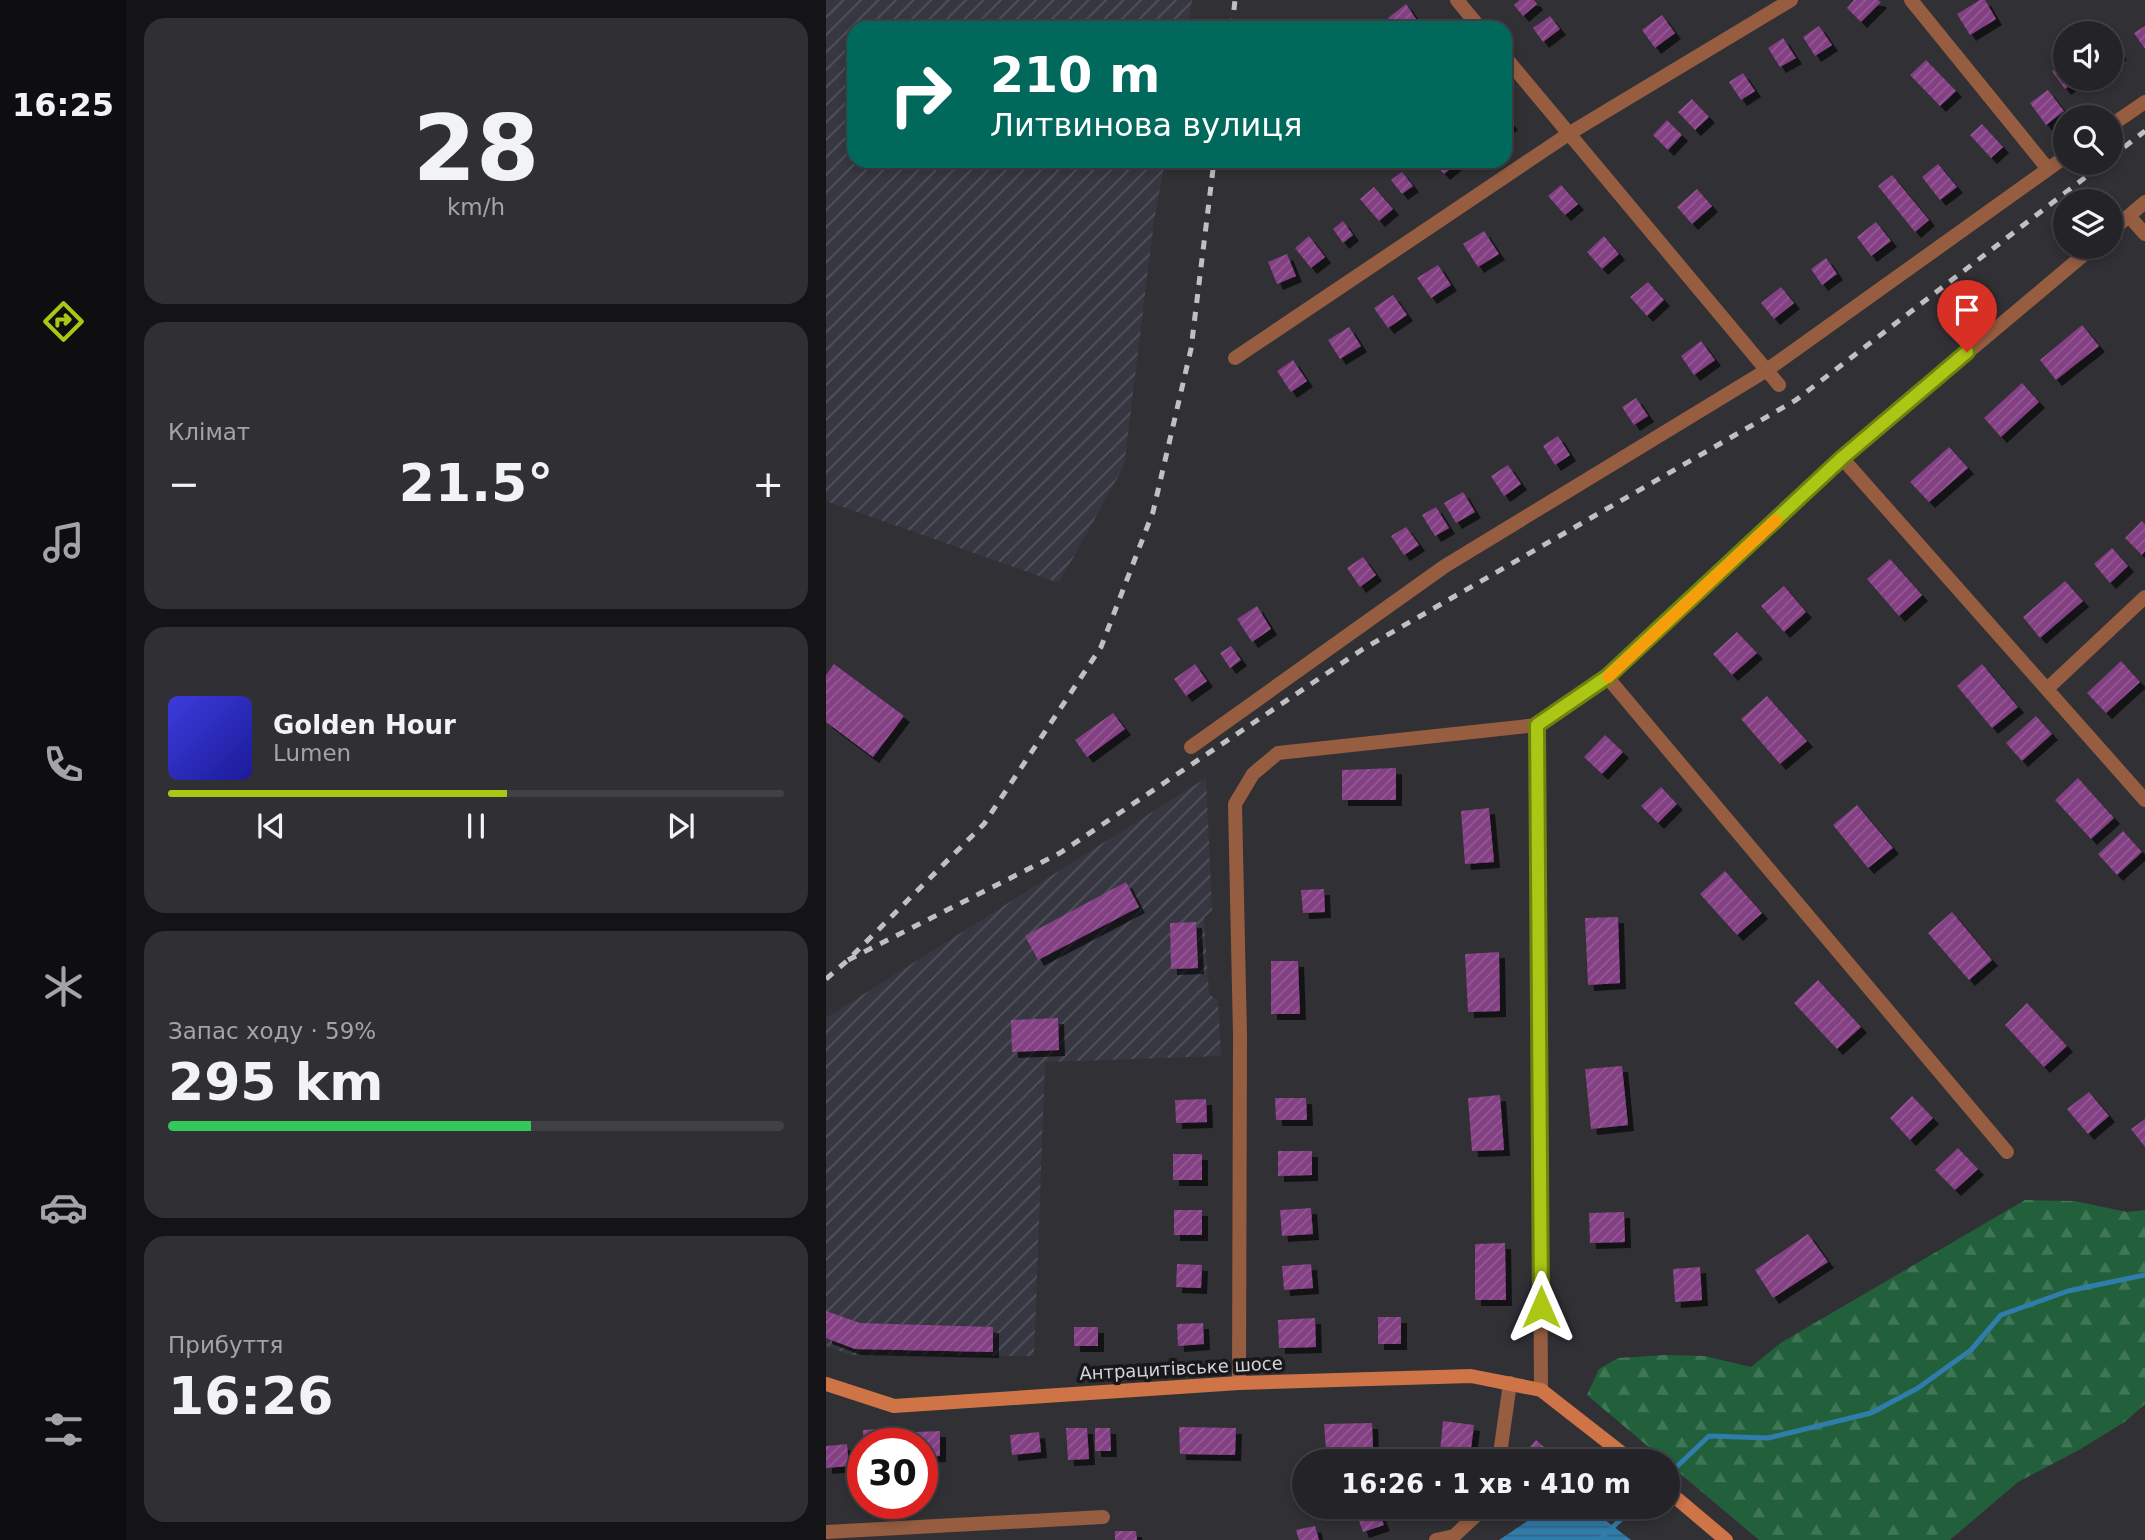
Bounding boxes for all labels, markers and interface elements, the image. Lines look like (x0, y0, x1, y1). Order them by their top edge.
map controls (2053, 21, 2123, 259)
button: sound (2053, 21, 2123, 91)
text: 210 m (990, 47, 1160, 104)
icon: right (875, 49, 966, 140)
text: 16:25 (12, 86, 114, 124)
text: 28 (413, 96, 539, 201)
button: search (2053, 105, 2123, 175)
text: Литвинова вулиця (990, 106, 1302, 144)
button: layers (2053, 189, 2123, 259)
text: km/h (447, 194, 505, 220)
pin (1937, 280, 1997, 352)
icon: arrive (1948, 291, 1986, 329)
icon: directions (39, 297, 88, 346)
text: Клімат (168, 419, 250, 445)
text: 21.5° (399, 453, 553, 513)
text: − (168, 462, 200, 506)
text: + (752, 462, 784, 506)
icon: music (39, 518, 88, 567)
text: Golden Hour (273, 710, 456, 740)
icon: phone (39, 740, 88, 789)
text: Lumen (273, 740, 351, 766)
icon: previous (252, 807, 290, 845)
icon: pause (457, 807, 495, 845)
icon: next (662, 807, 700, 845)
icon: climate (39, 962, 88, 1011)
text: Запас ходу · 59% (168, 1018, 376, 1044)
text: 295 km (168, 1052, 383, 1112)
icon: car (39, 1183, 88, 1232)
position arrow (1504, 1270, 1578, 1344)
text: Прибуття (168, 1332, 283, 1358)
street label: Антрацитівське шосе (1079, 1352, 1283, 1384)
text: 16:26 (168, 1366, 334, 1426)
icon: filters (39, 1405, 88, 1454)
speed limit sign: 30 (847, 1428, 938, 1519)
text: 16:26 · 1 хв · 410 m (1341, 1469, 1631, 1499)

